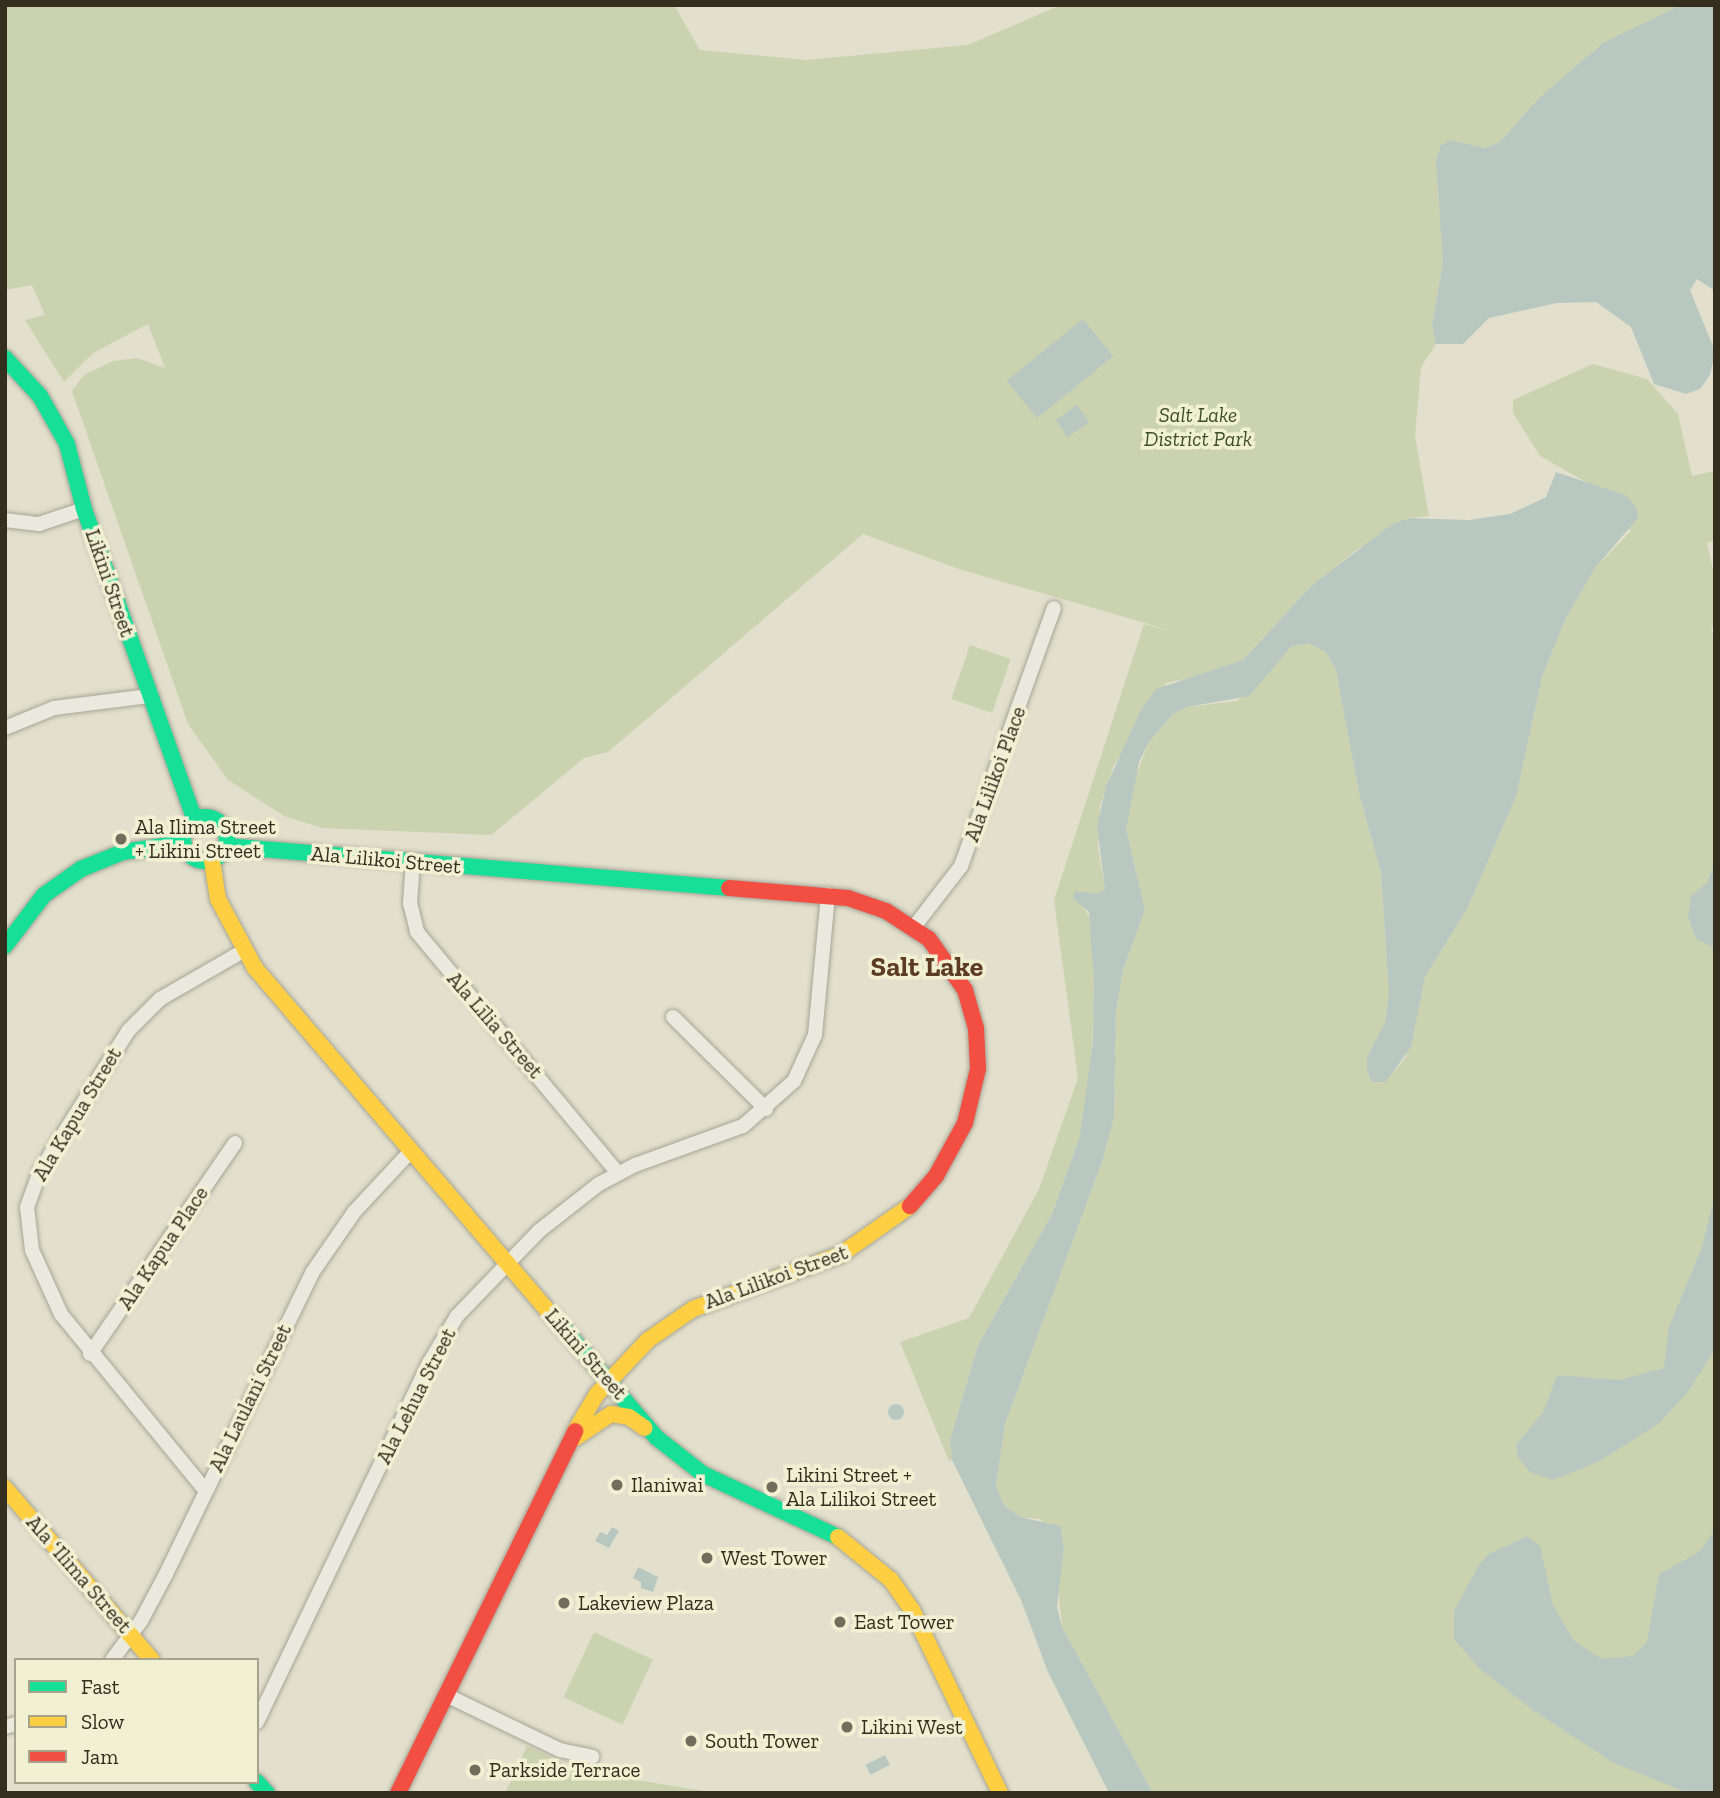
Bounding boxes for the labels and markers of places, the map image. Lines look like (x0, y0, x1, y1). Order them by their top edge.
place label: Ala Ilima Street + Likini Street (135, 814, 276, 864)
marker: Ala Ilima Street + Likini Street (113, 831, 129, 847)
place label: Likini Street + Ala Lilikoi Street (786, 1462, 936, 1512)
place label: Ilaniwai (631, 1472, 703, 1498)
marker: Ilaniwai (609, 1477, 625, 1493)
marker: Likini Street + Ala Lilikoi Street (764, 1479, 780, 1495)
place label: West Tower (721, 1545, 828, 1571)
marker: West Tower (699, 1550, 715, 1566)
place label: Lakeview Plaza (578, 1590, 714, 1616)
marker: Lakeview Plaza (556, 1595, 572, 1611)
place label: East Tower (854, 1609, 955, 1635)
marker: East Tower (832, 1614, 848, 1630)
place label: Likini West (861, 1714, 963, 1740)
marker: Likini West (839, 1719, 855, 1735)
place label: South Tower (705, 1728, 820, 1754)
marker: South Tower (683, 1733, 699, 1749)
place label: Parkside Terrace (489, 1757, 641, 1783)
marker: Parkside Terrace (467, 1762, 483, 1778)

